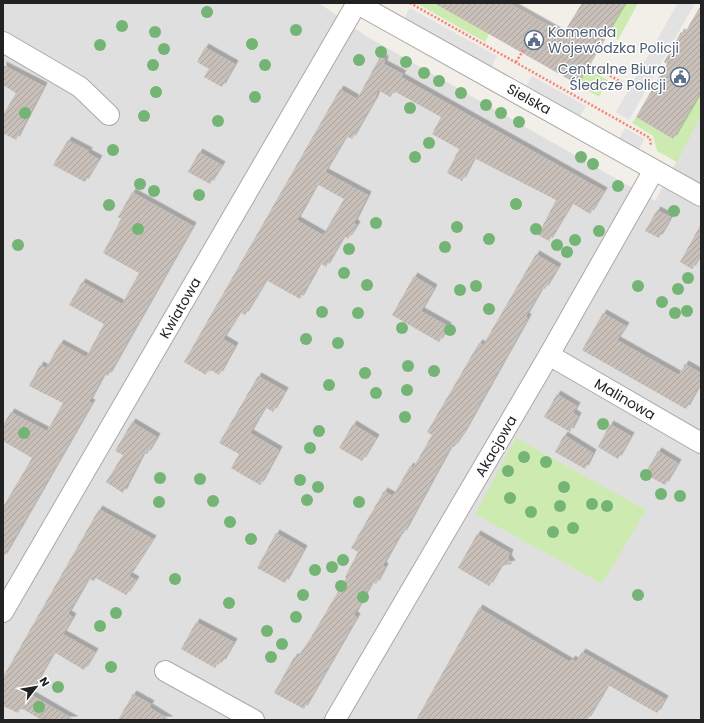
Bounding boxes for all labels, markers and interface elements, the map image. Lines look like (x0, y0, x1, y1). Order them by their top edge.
place label: Komenda Wojewódzka Policji (548, 22, 679, 58)
public building icon: Komenda Wojewódzka Policji (523, 29, 545, 51)
place label: Centralne Biuro Śledcze Policji (558, 59, 666, 95)
public building icon: Centralne Biuro Śledcze Policji (669, 66, 691, 88)
street label: Sielska (503, 79, 555, 119)
street label: Kwiatowa (154, 274, 206, 342)
street label: Malinowa (591, 374, 659, 424)
street label: Akacjowa (470, 412, 522, 480)
north arrow (16, 667, 56, 707)
text: N (36, 674, 54, 690)

